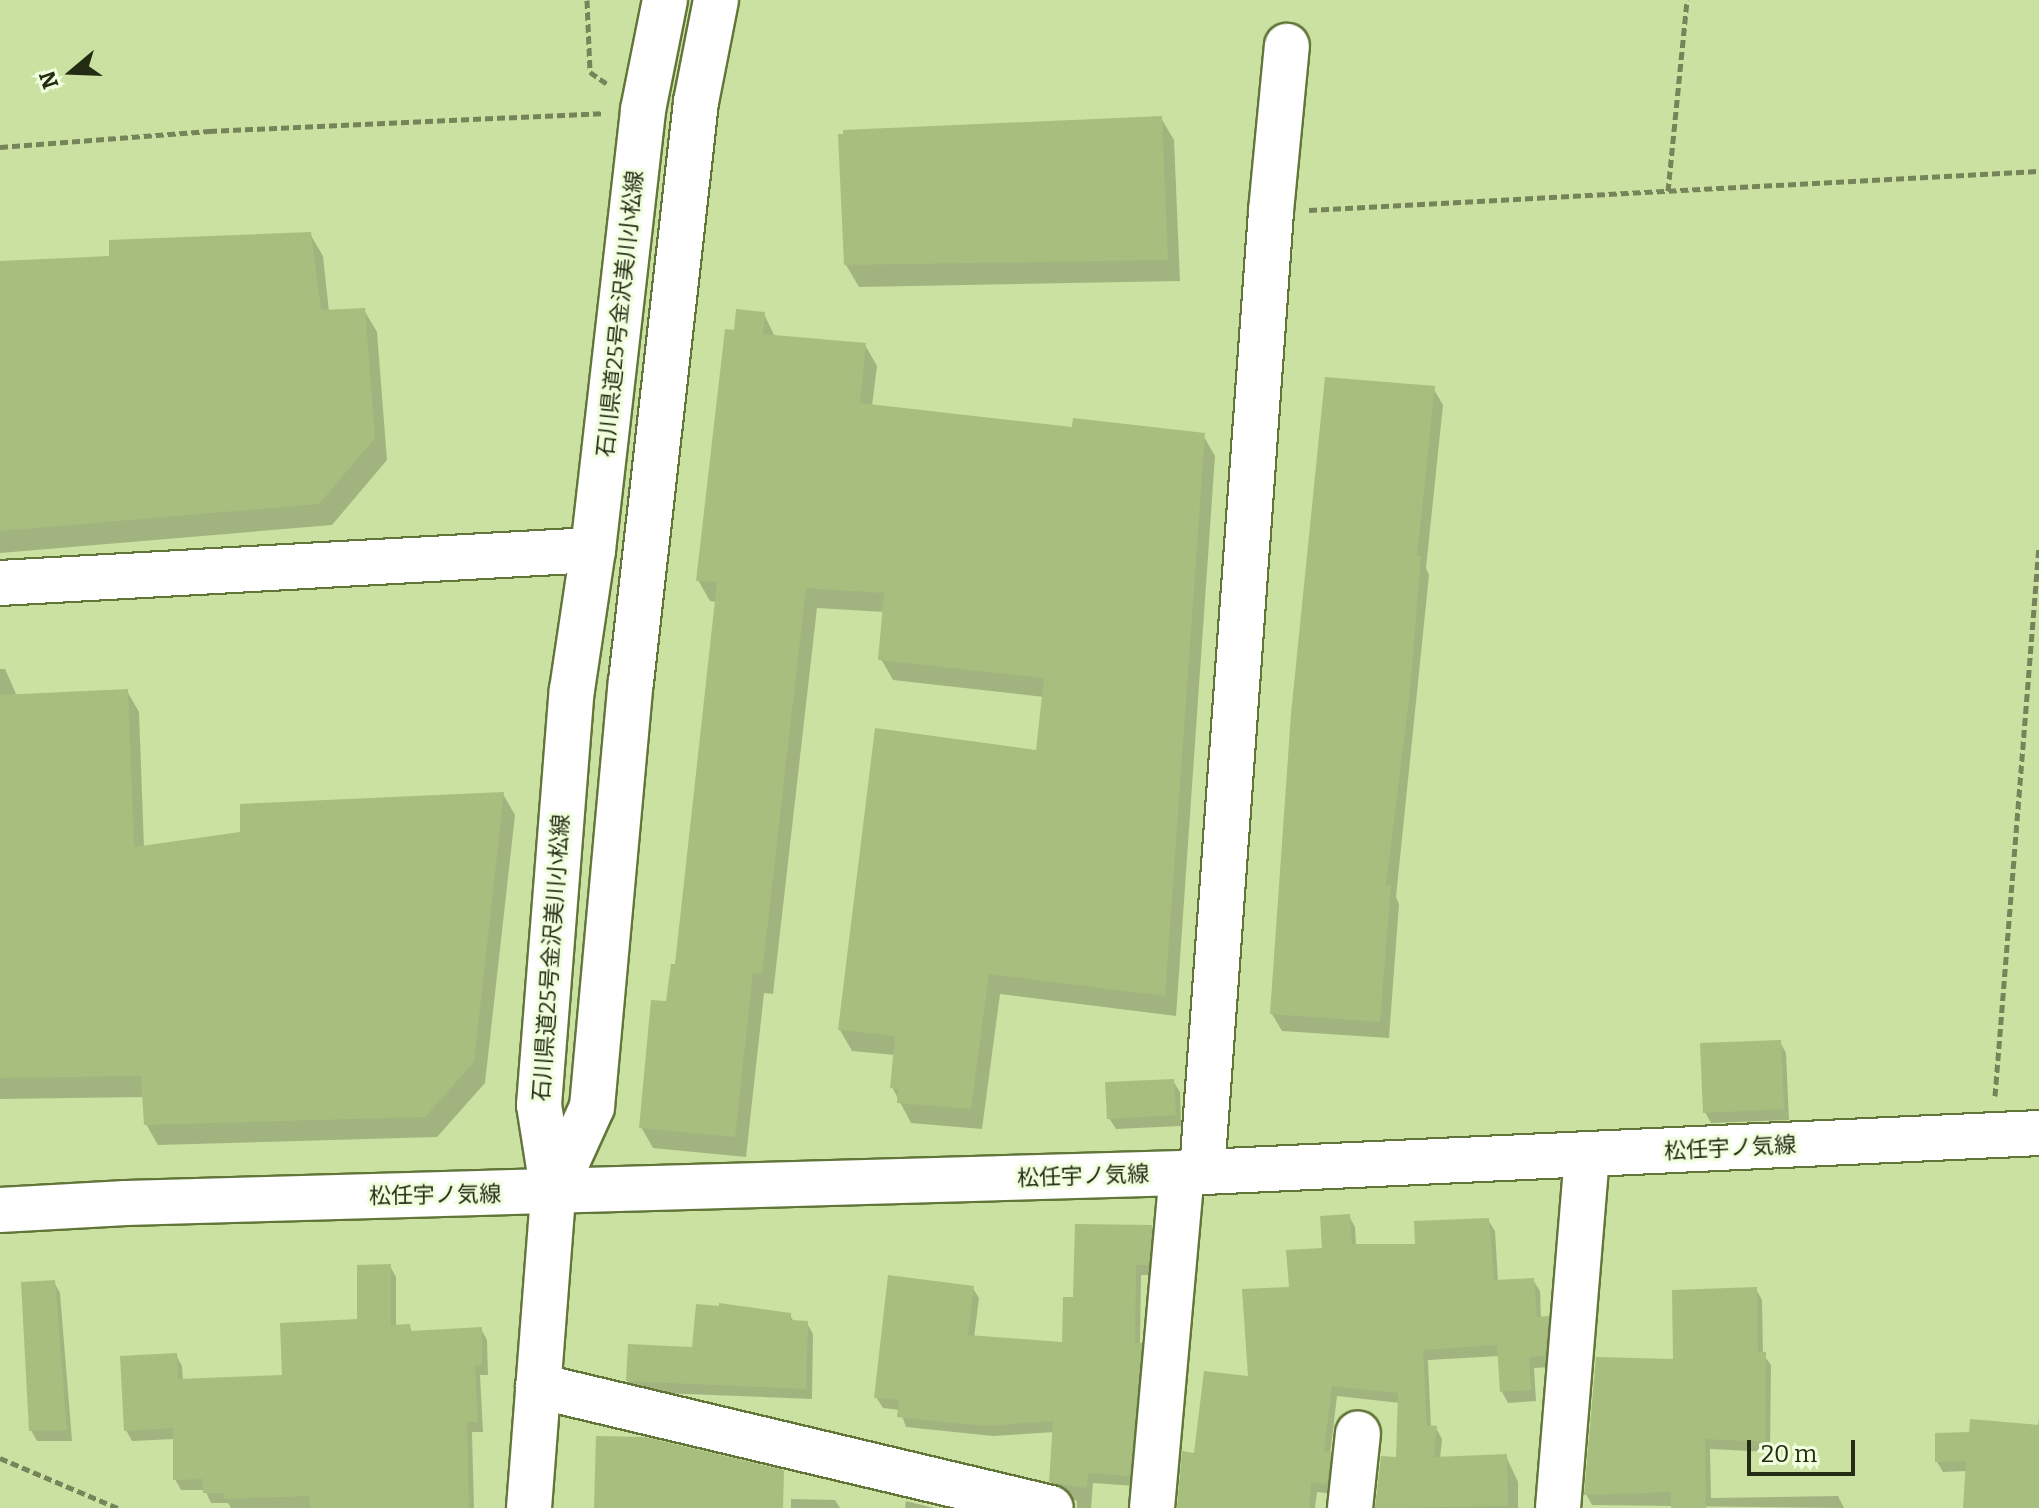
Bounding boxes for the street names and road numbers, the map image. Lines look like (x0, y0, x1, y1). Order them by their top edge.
street label: 石川県道25号金沢美川小松線 (592, 170, 648, 458)
street label: 石川県道25号金沢美川小松線 (528, 814, 574, 1102)
street label: 松任宇ノ気線 (1663, 1131, 1797, 1165)
street label: 松任宇ノ気線 (1017, 1161, 1149, 1191)
street label: 松任宇ノ気線 (369, 1181, 501, 1209)

